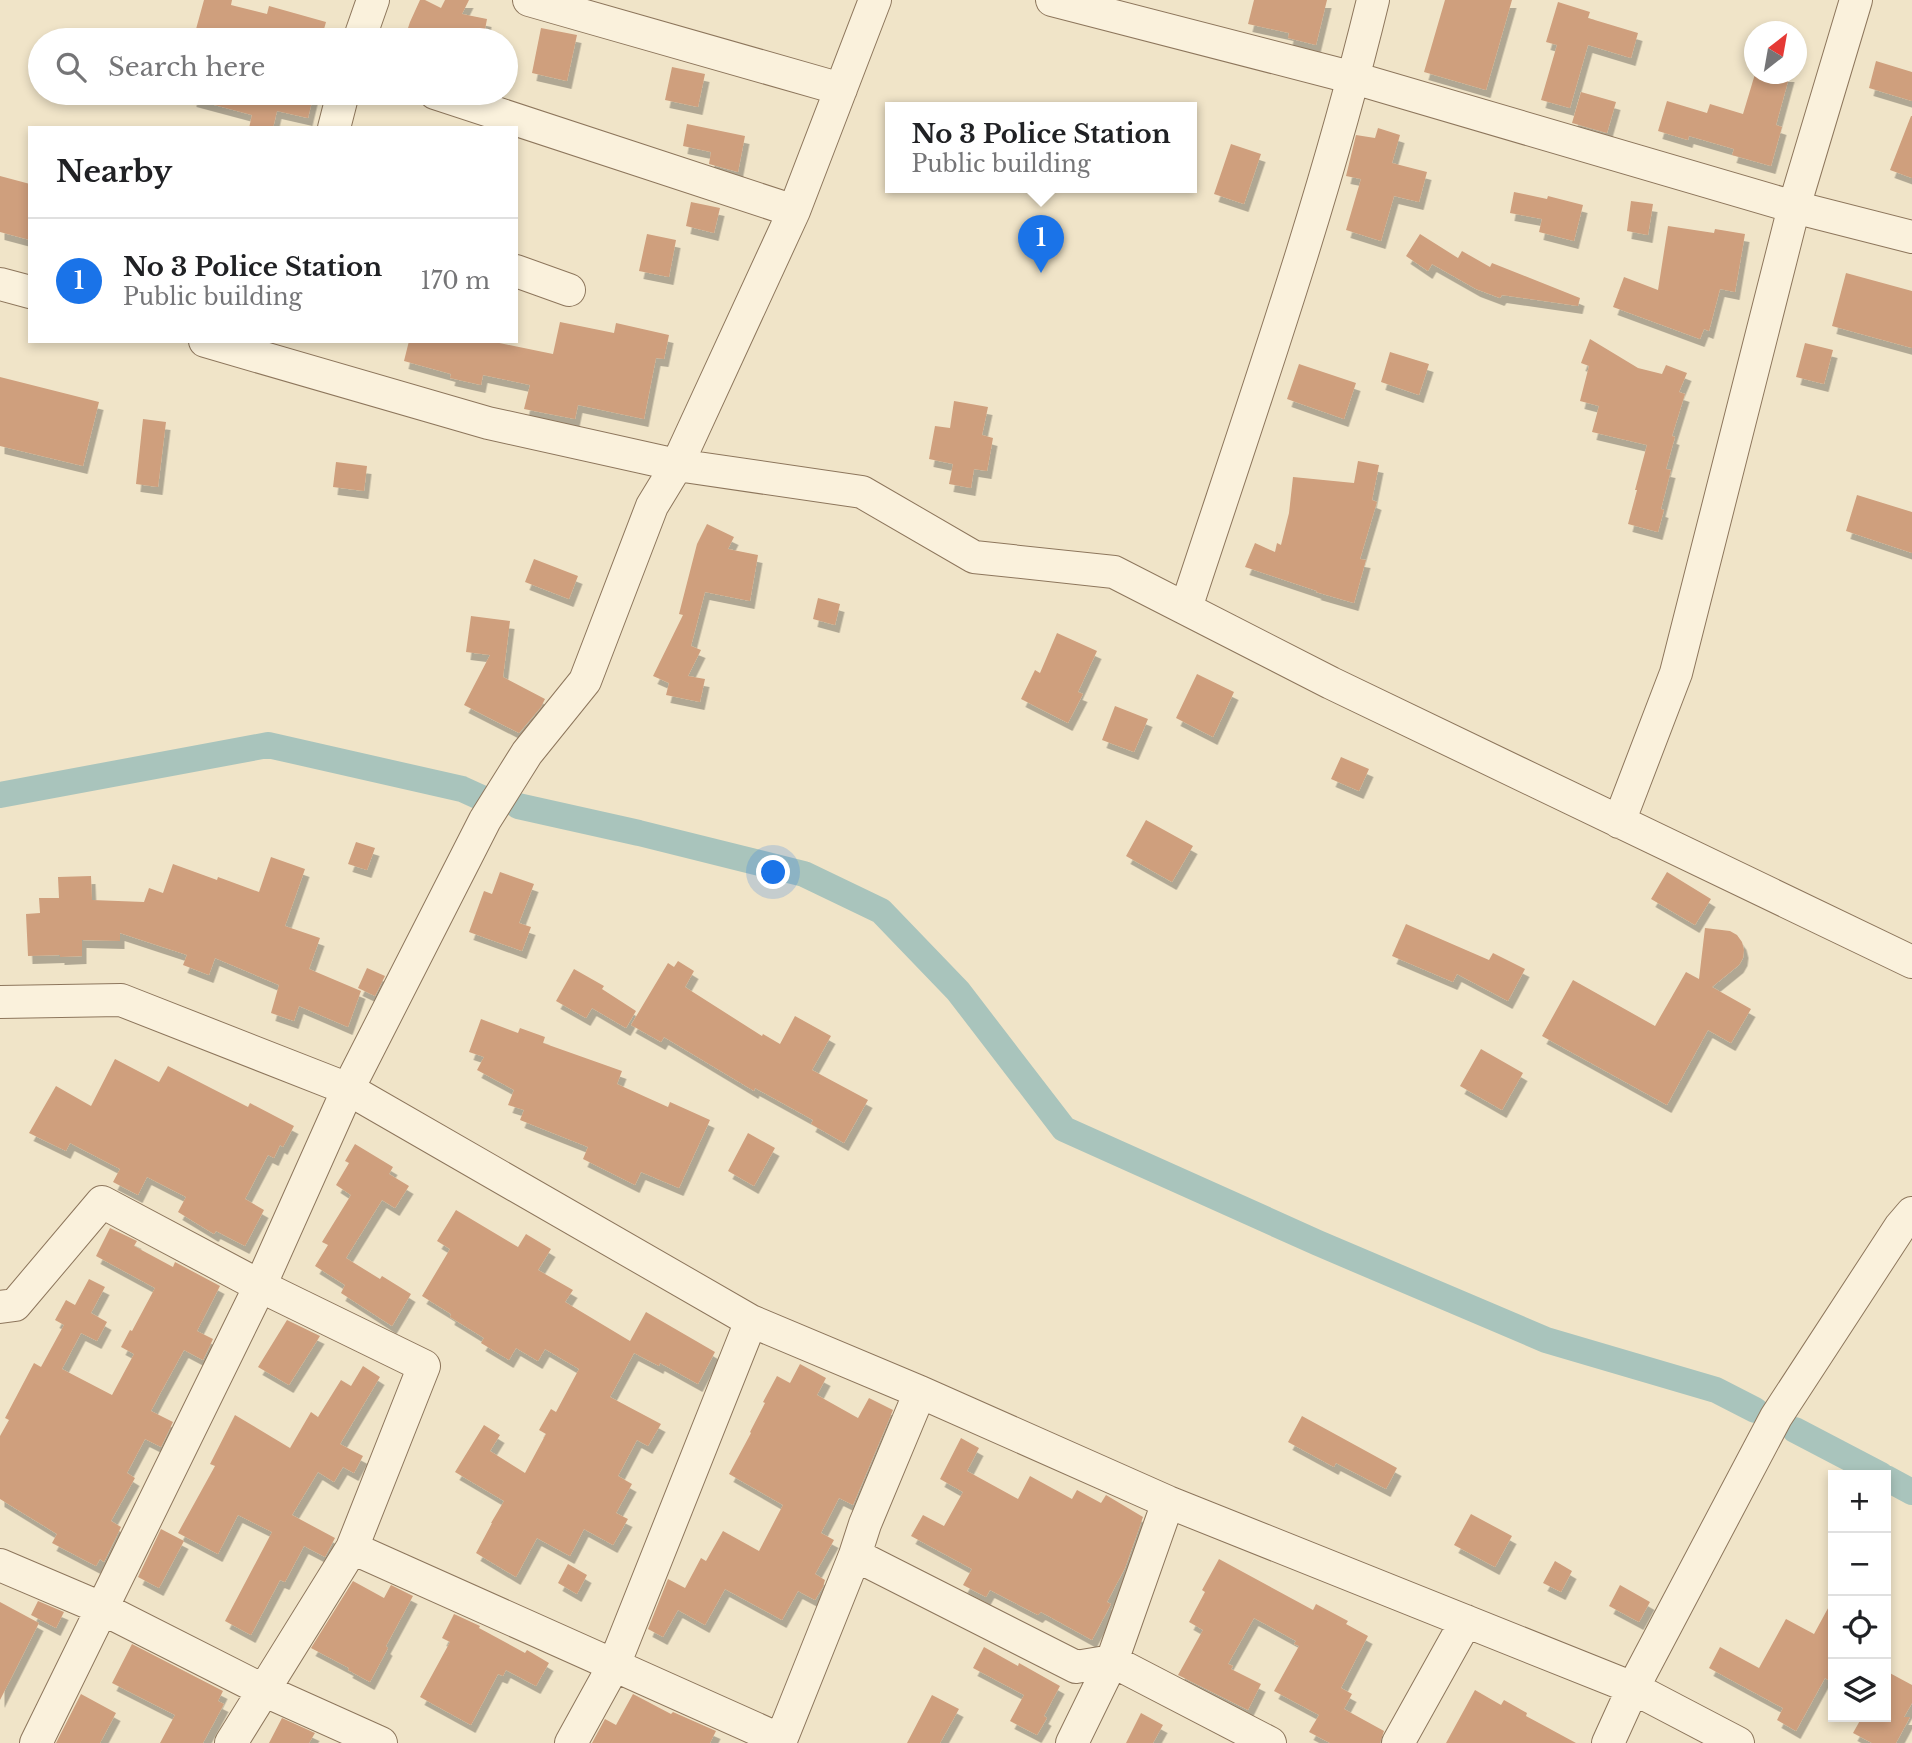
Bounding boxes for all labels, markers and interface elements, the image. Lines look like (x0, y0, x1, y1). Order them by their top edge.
north arrow (1744, 21, 1807, 84)
search box (28, 28, 518, 105)
icon: search (52, 48, 90, 86)
text: Search here (108, 51, 265, 83)
popup (885, 102, 1197, 193)
text: No 3 Police Station (911, 118, 1171, 150)
text: Public building (911, 150, 1091, 178)
text: Nearby (56, 153, 172, 190)
pin: 1 (1018, 215, 1064, 273)
text: No 3 Police Station (123, 251, 382, 283)
text: 1 (74, 267, 84, 295)
text: 170 m (420, 267, 490, 295)
text: Public building (123, 283, 302, 311)
your location (756, 855, 790, 889)
map controls (1828, 1470, 1891, 1722)
button: + (1828, 1470, 1891, 1533)
button: − (1828, 1533, 1891, 1596)
button: locate (1828, 1596, 1891, 1659)
button: layers (1828, 1659, 1891, 1722)

